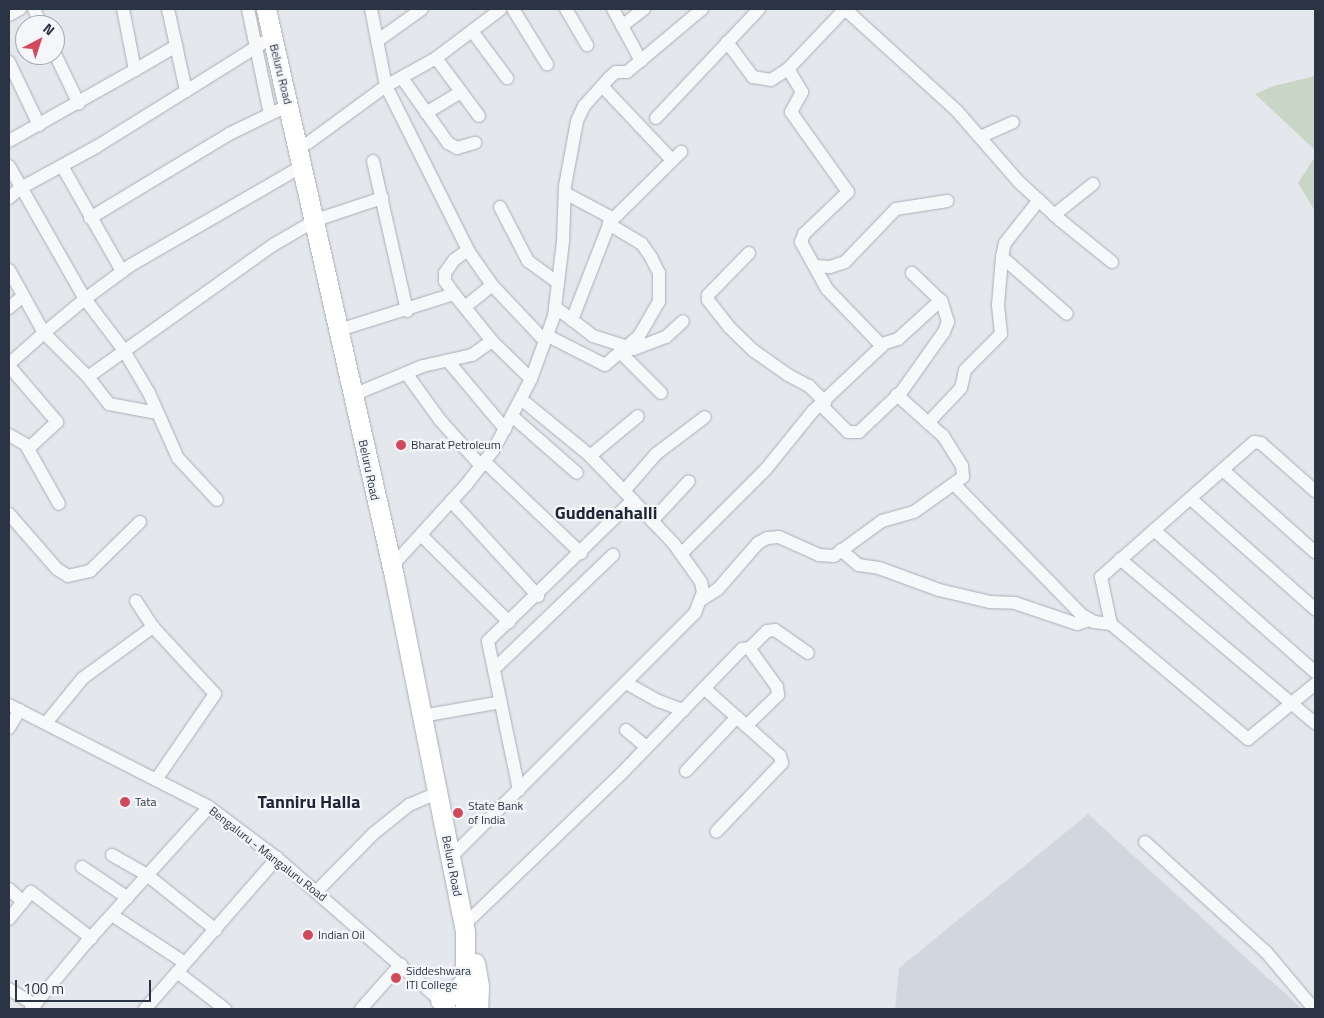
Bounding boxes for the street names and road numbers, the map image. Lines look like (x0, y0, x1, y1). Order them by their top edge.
street label: Beluru Road (267, 42, 295, 106)
street label: Beluru Road (356, 438, 382, 502)
street label: Bengaluru - Mangaluru Road (206, 804, 330, 904)
street label: Beluru Road (439, 834, 465, 898)

